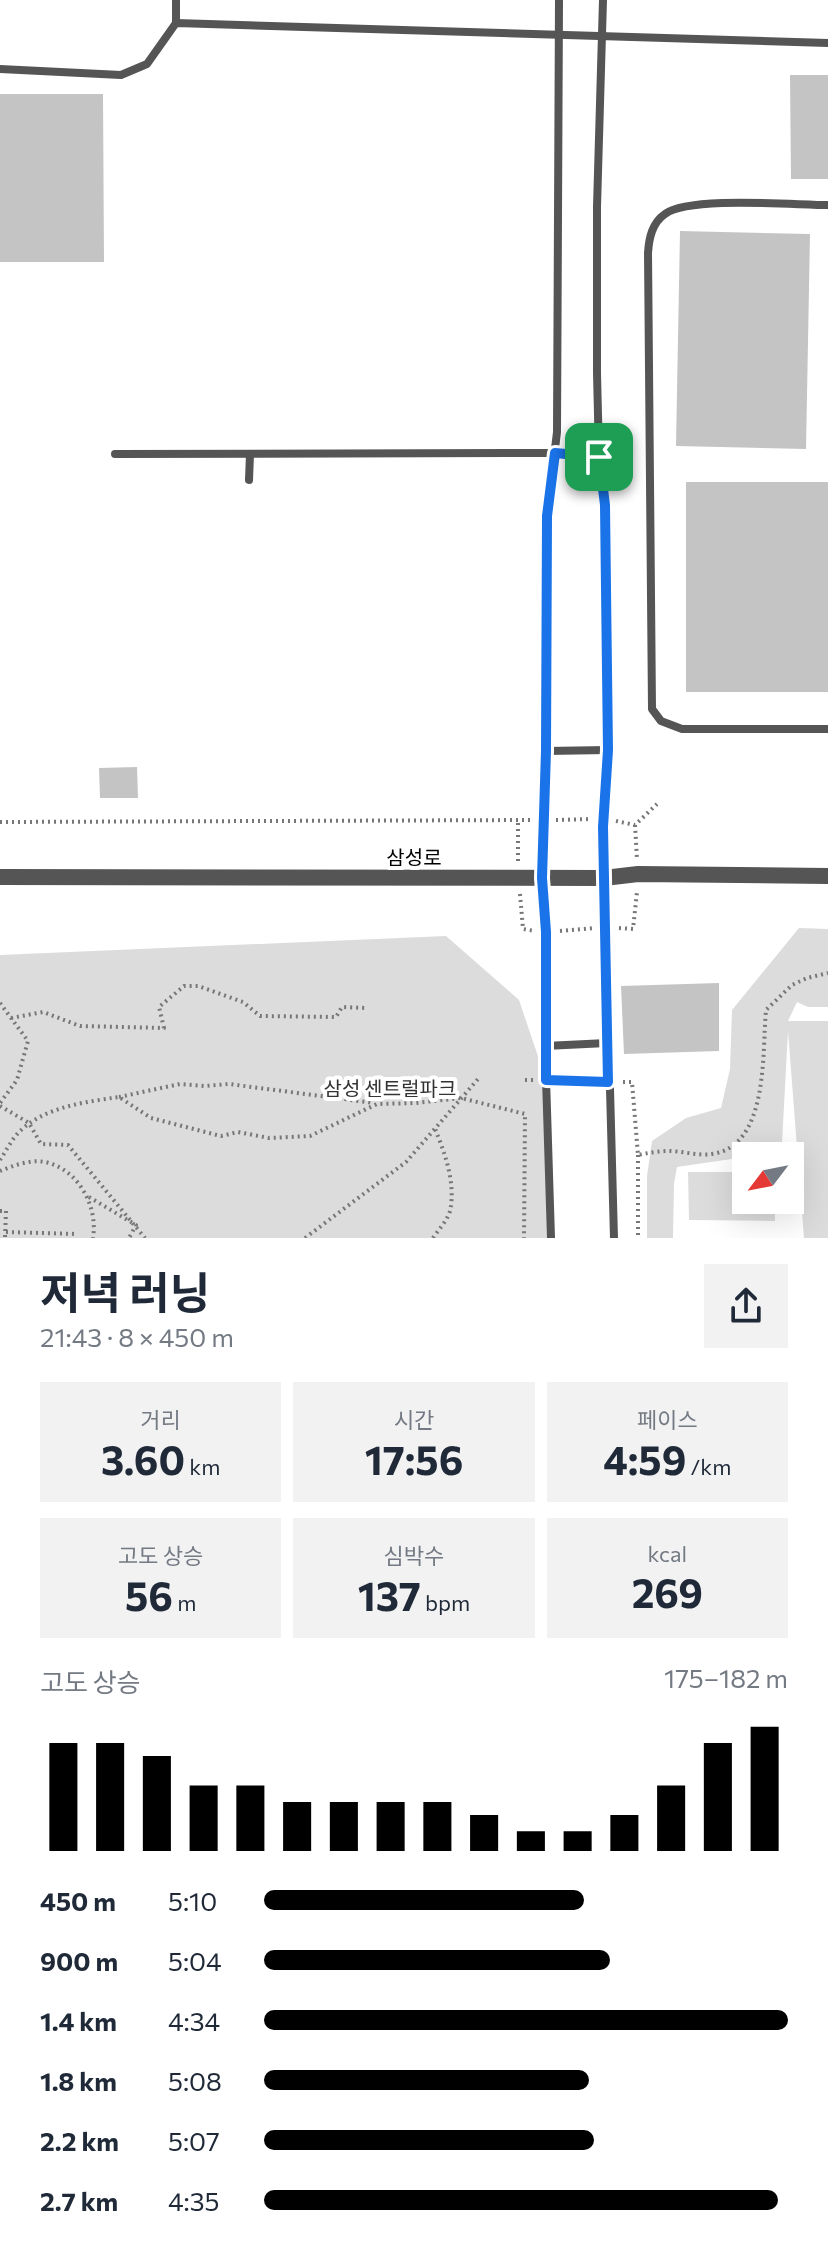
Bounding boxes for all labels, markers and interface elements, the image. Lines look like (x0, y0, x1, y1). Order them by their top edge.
pin (565, 423, 633, 491)
icon: arrive (577, 435, 621, 479)
street label: 삼성로 (386, 845, 442, 869)
park label: 삼성 센트럴파크 (324, 1076, 456, 1100)
north arrow (732, 1142, 804, 1214)
map controls (732, 1142, 804, 1214)
text: 저녁 러닝 (40, 1264, 210, 1318)
button: share (704, 1264, 788, 1348)
text: 21:43 · 8 × 450 m (40, 1321, 234, 1352)
text: 거리 (140, 1406, 181, 1433)
text: 시간 (394, 1406, 434, 1433)
text: 페이스 (637, 1406, 698, 1433)
text: 3.60 (101, 1434, 185, 1483)
text: 17:56 (365, 1434, 463, 1483)
text: 4:59 (603, 1434, 686, 1483)
text: km (185, 1453, 220, 1480)
text: /km (686, 1453, 731, 1480)
text: kcal (648, 1540, 687, 1567)
text: 고도 상승 (118, 1542, 203, 1569)
text: 심박수 (384, 1542, 444, 1569)
text: 269 (632, 1567, 703, 1616)
text: 56 (125, 1570, 173, 1619)
text: 137 (358, 1570, 421, 1619)
text: m (173, 1589, 196, 1616)
text: bpm (421, 1589, 470, 1616)
text: 175–182 m (664, 1662, 788, 1693)
text: 고도 상승 (40, 1666, 141, 1697)
text: 450 m (40, 1885, 116, 1916)
text: 5:10 (168, 1885, 217, 1916)
text: 900 m (40, 1945, 118, 1976)
text: 5:04 (168, 1945, 222, 1976)
text: 1.4 km (40, 2005, 117, 2036)
text: 4:34 (168, 2005, 220, 2036)
text: 1.8 km (40, 2065, 117, 2096)
text: 5:08 (168, 2065, 222, 2096)
text: 2.2 km (40, 2125, 119, 2156)
text: 5:07 (168, 2125, 220, 2156)
text: 2.7 km (40, 2185, 118, 2216)
text: 4:35 (168, 2185, 220, 2216)

